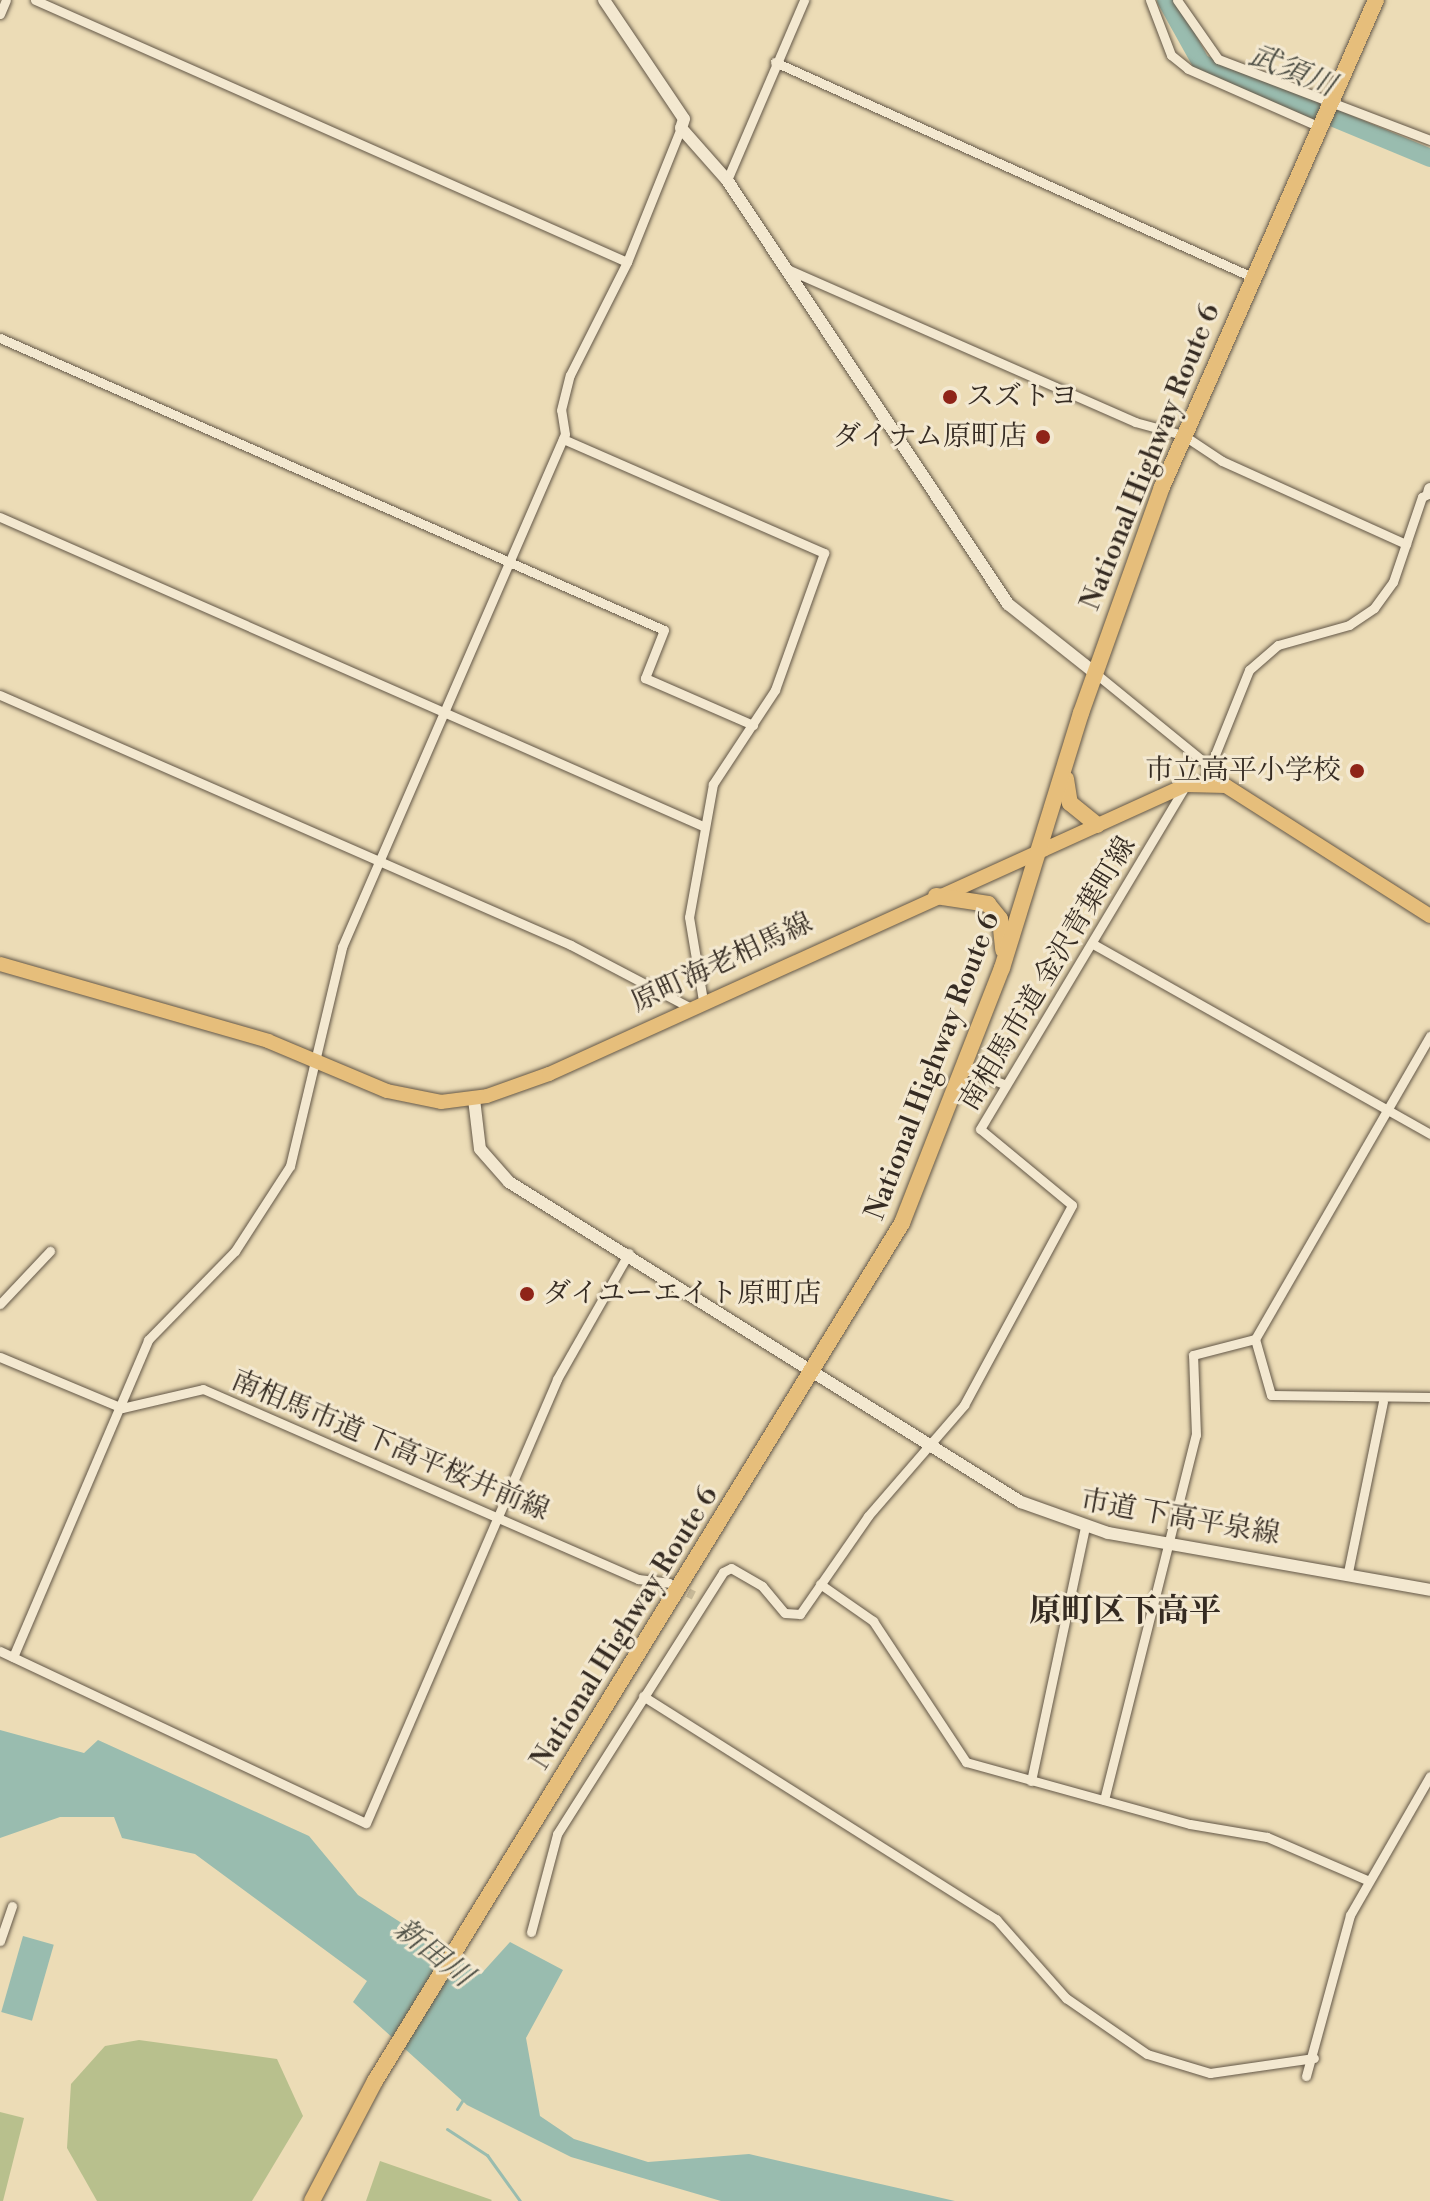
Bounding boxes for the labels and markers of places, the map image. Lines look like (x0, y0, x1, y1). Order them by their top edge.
place label: スズトヨ (966, 380, 1078, 414)
marker: スズトヨ (941, 388, 959, 406)
place label: ダイナム原町店 (831, 420, 1027, 454)
marker: ダイナム原町店 (1034, 428, 1052, 446)
place label: 市立高平小学校 (1145, 754, 1341, 788)
marker: 市立高平小学校 (1348, 762, 1366, 780)
place label: ダイユーエイト原町店 (543, 1277, 823, 1311)
marker: ダイユーエイト原町店 (518, 1285, 536, 1303)

